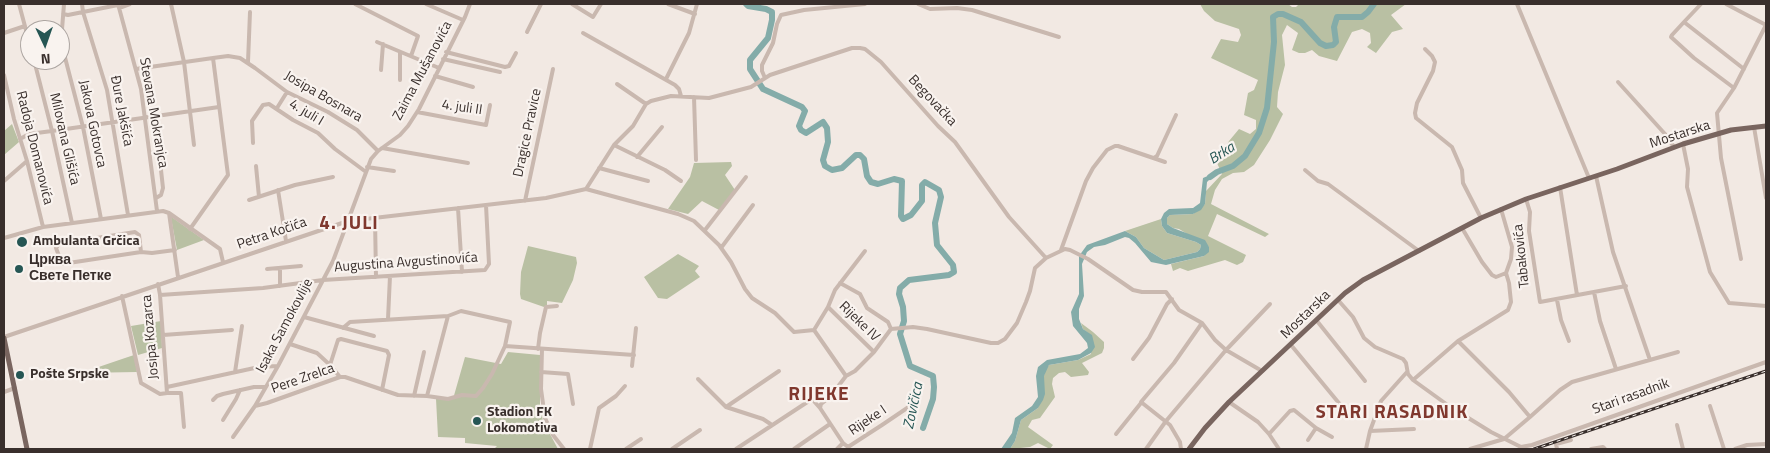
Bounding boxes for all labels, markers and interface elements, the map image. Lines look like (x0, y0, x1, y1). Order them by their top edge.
street label: Zaima Mušanovića (390, 19, 456, 123)
north arrow (20, 20, 70, 70)
text: N (40, 49, 51, 70)
street label: Stevana Mokranjca (135, 56, 171, 170)
street label: Josipa Bosnara (281, 68, 365, 126)
street label: Begovačka (904, 72, 960, 130)
street label: Đure Jakšića (106, 74, 136, 148)
street label: Jakova Gotovca (74, 79, 110, 169)
street label: Dragice Pravice (510, 87, 546, 179)
street label: Radoja Domanovića (12, 89, 56, 207)
street label: Milovana Glišića (45, 91, 83, 187)
street label: 4. juli I (286, 96, 326, 130)
street label: 4. juli II (441, 97, 483, 119)
street label: Mostarska (1648, 117, 1712, 153)
water label: Brka (1206, 139, 1238, 169)
district label: 4. JULI (319, 213, 379, 235)
street label: Petra Kočića (235, 214, 309, 254)
street label: Tabakovića (1510, 223, 1534, 289)
place label: Ambulanta Grčica (33, 234, 140, 250)
marker: Ambulanta Grčica (15, 235, 29, 249)
street label: Augustina Avgustinovića (334, 250, 478, 276)
place label: Црква Светe Петке (29, 253, 112, 286)
marker: Црква Светe Петке (13, 263, 25, 275)
street label: Isaka Samokovlije (253, 276, 317, 376)
street label: Mostarska (1278, 287, 1334, 343)
street label: Josipa Kozarca (139, 294, 163, 380)
street label: Rijeke IV (835, 299, 883, 345)
street label: Pere Zrelca (269, 360, 337, 398)
place label: Pošte Srpske (30, 367, 109, 383)
marker: Pošte Srpske (14, 369, 26, 381)
street label: Stari rasadnik (1590, 375, 1672, 419)
water label: Zovičica (900, 381, 928, 431)
district label: RIJEKE (788, 384, 850, 406)
street label: Rijeke I (846, 402, 890, 440)
district label: STARI RASADNIK (1314, 402, 1470, 424)
place label: Stadion FK Lokomotiva (487, 405, 558, 438)
marker: Stadion FK Lokomotiva (471, 415, 483, 427)

